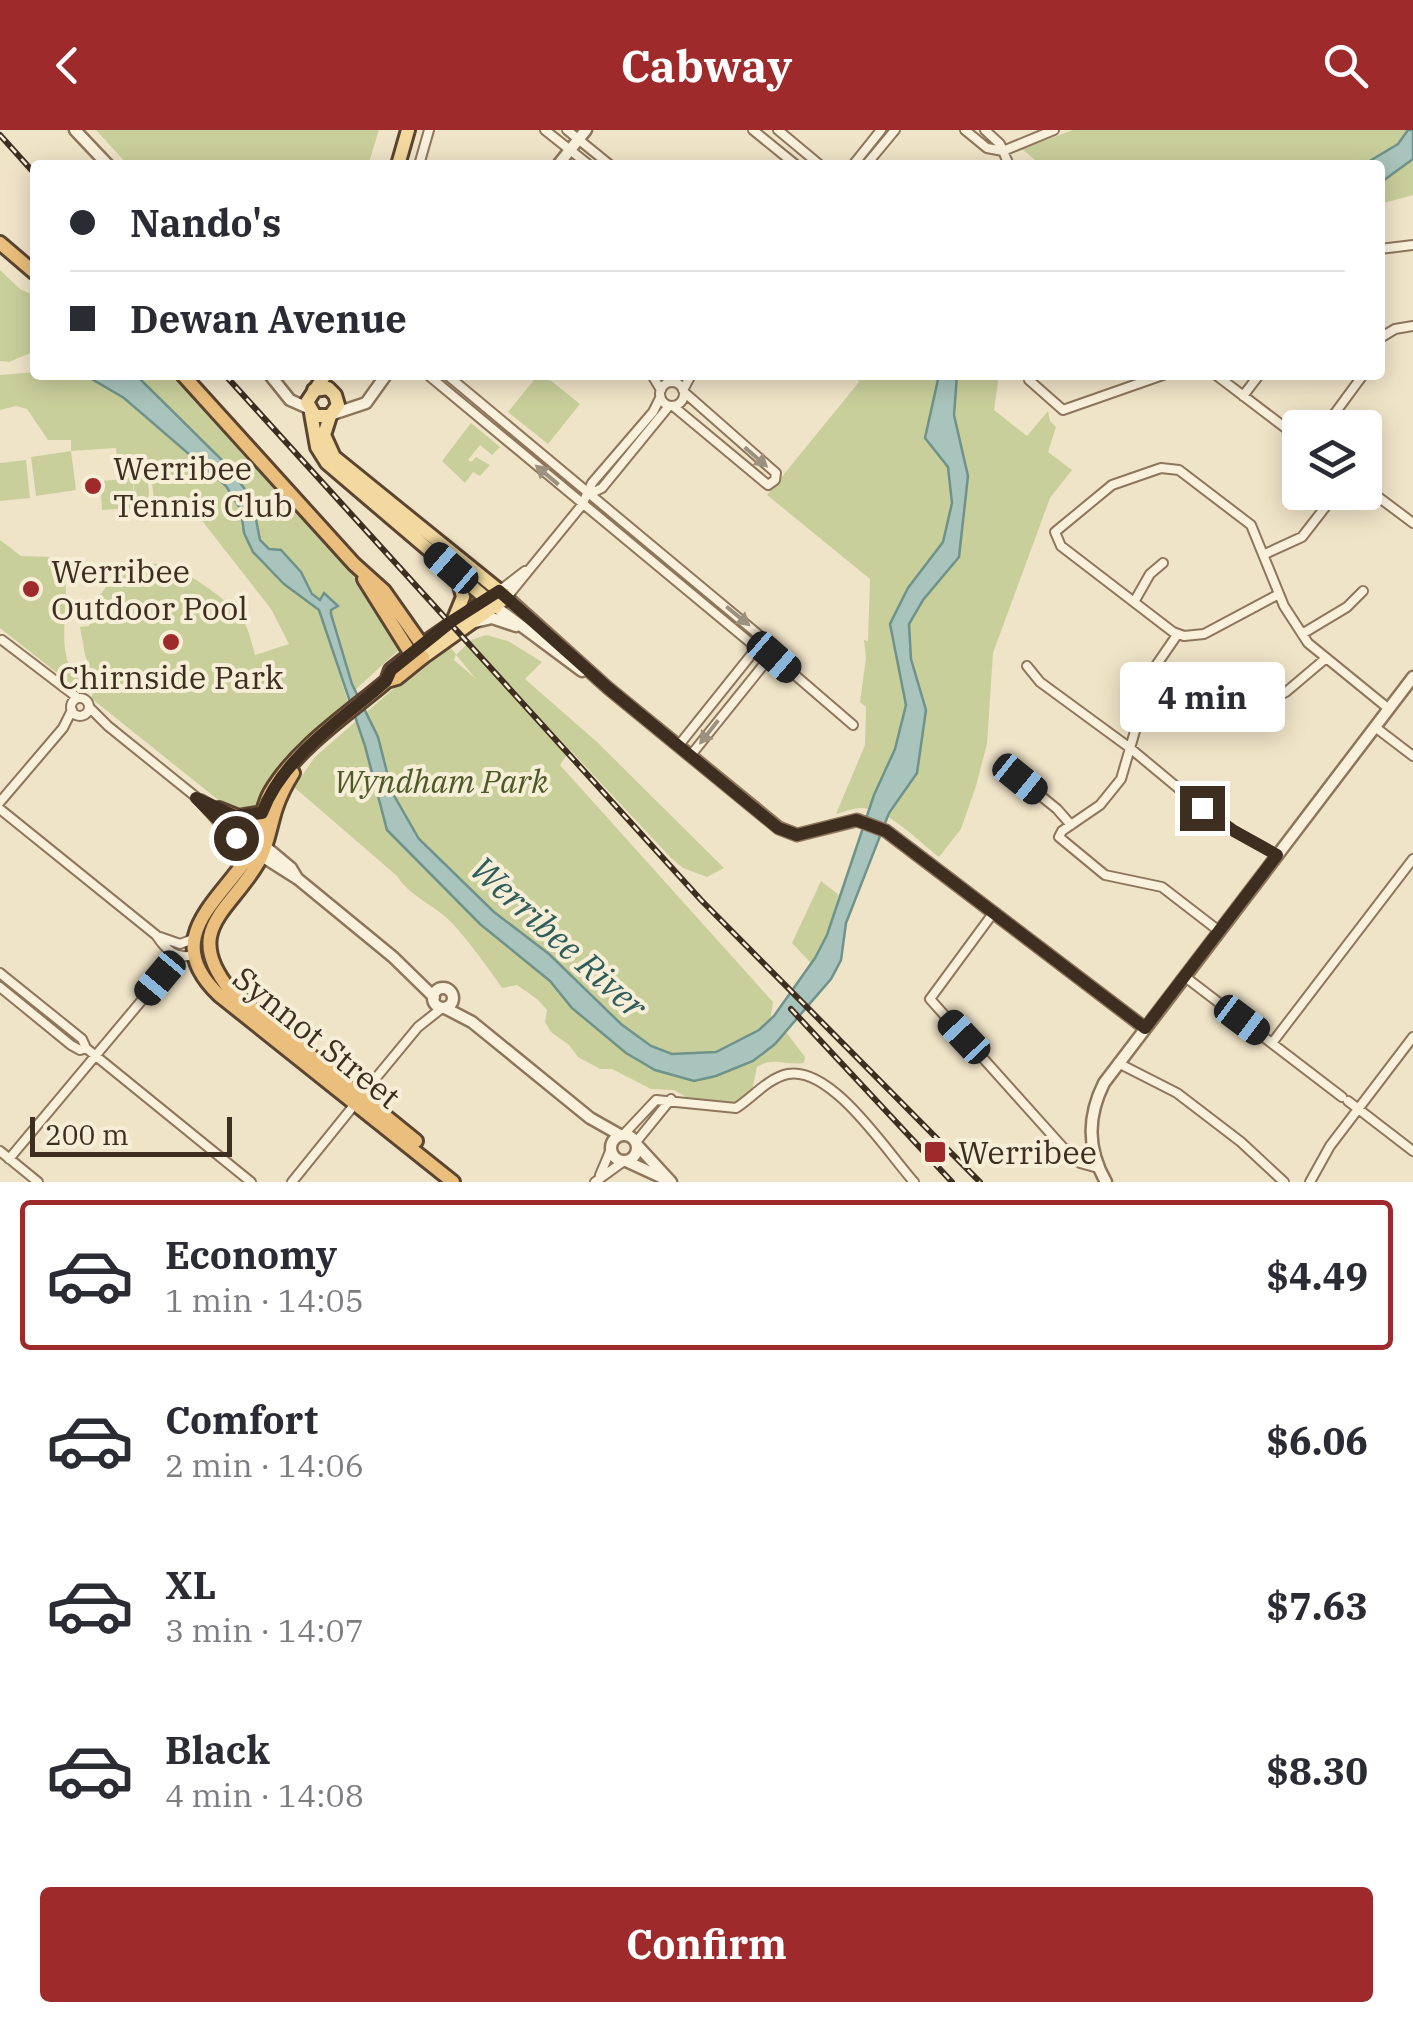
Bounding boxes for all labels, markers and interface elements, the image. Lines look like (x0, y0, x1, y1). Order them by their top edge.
text: Cabway (621, 36, 792, 94)
icon: back (40, 38, 95, 93)
icon: search (1318, 38, 1373, 93)
text: Nando's (130, 198, 281, 247)
text: Dewan Avenue (130, 294, 407, 343)
map controls (1282, 410, 1382, 510)
button: layers (1282, 410, 1382, 510)
one-way arrow (744, 445, 769, 467)
place label: Werribee Tennis Club (113, 447, 293, 526)
one-way arrow (535, 465, 560, 487)
marker: Werribee Tennis Club (82, 475, 104, 497)
car (419, 537, 483, 599)
place label: Werribee Outdoor Pool (51, 550, 248, 629)
marker: Werribee Outdoor Pool (20, 578, 42, 600)
one-way arrow (725, 605, 750, 626)
car (742, 626, 806, 688)
marker: Chirnside Park (160, 631, 182, 653)
place label: Chirnside Park (58, 656, 284, 698)
callout: 4 min (1120, 663, 1284, 733)
text: 4 min (1158, 676, 1247, 718)
one-way arrow (699, 719, 720, 745)
car (987, 748, 1053, 810)
park label: Wyndham Park (334, 760, 548, 802)
route end (1180, 786, 1225, 831)
route start (214, 816, 259, 861)
water label: Werribee River (461, 846, 658, 1030)
car (129, 945, 191, 1011)
street label: Synnot Street (225, 957, 409, 1117)
car (1209, 990, 1275, 1050)
car (933, 1005, 995, 1069)
scale bar (30, 1112, 232, 1156)
text: 200 m (45, 1116, 129, 1153)
place label: Werribee (958, 1131, 1097, 1173)
marker: Werribee (922, 1139, 948, 1165)
icon: car (45, 1230, 135, 1320)
text: Economy (165, 1230, 337, 1279)
text: $4.49 (1266, 1251, 1368, 1300)
text: 1 min · 14:05 (165, 1279, 364, 1321)
icon: car (45, 1395, 135, 1485)
text: Comfort (165, 1395, 318, 1444)
text: $6.06 (1266, 1416, 1368, 1465)
text: 2 min · 14:06 (165, 1444, 364, 1486)
icon: car (45, 1560, 135, 1650)
text: XL (165, 1560, 216, 1609)
text: $7.63 (1266, 1581, 1368, 1630)
text: 3 min · 14:07 (165, 1609, 364, 1651)
icon: car (45, 1725, 135, 1815)
text: Black (165, 1725, 270, 1774)
text: $8.30 (1266, 1746, 1368, 1795)
text: 4 min · 14:08 (165, 1774, 364, 1816)
button: Confirm (40, 1887, 1373, 2002)

